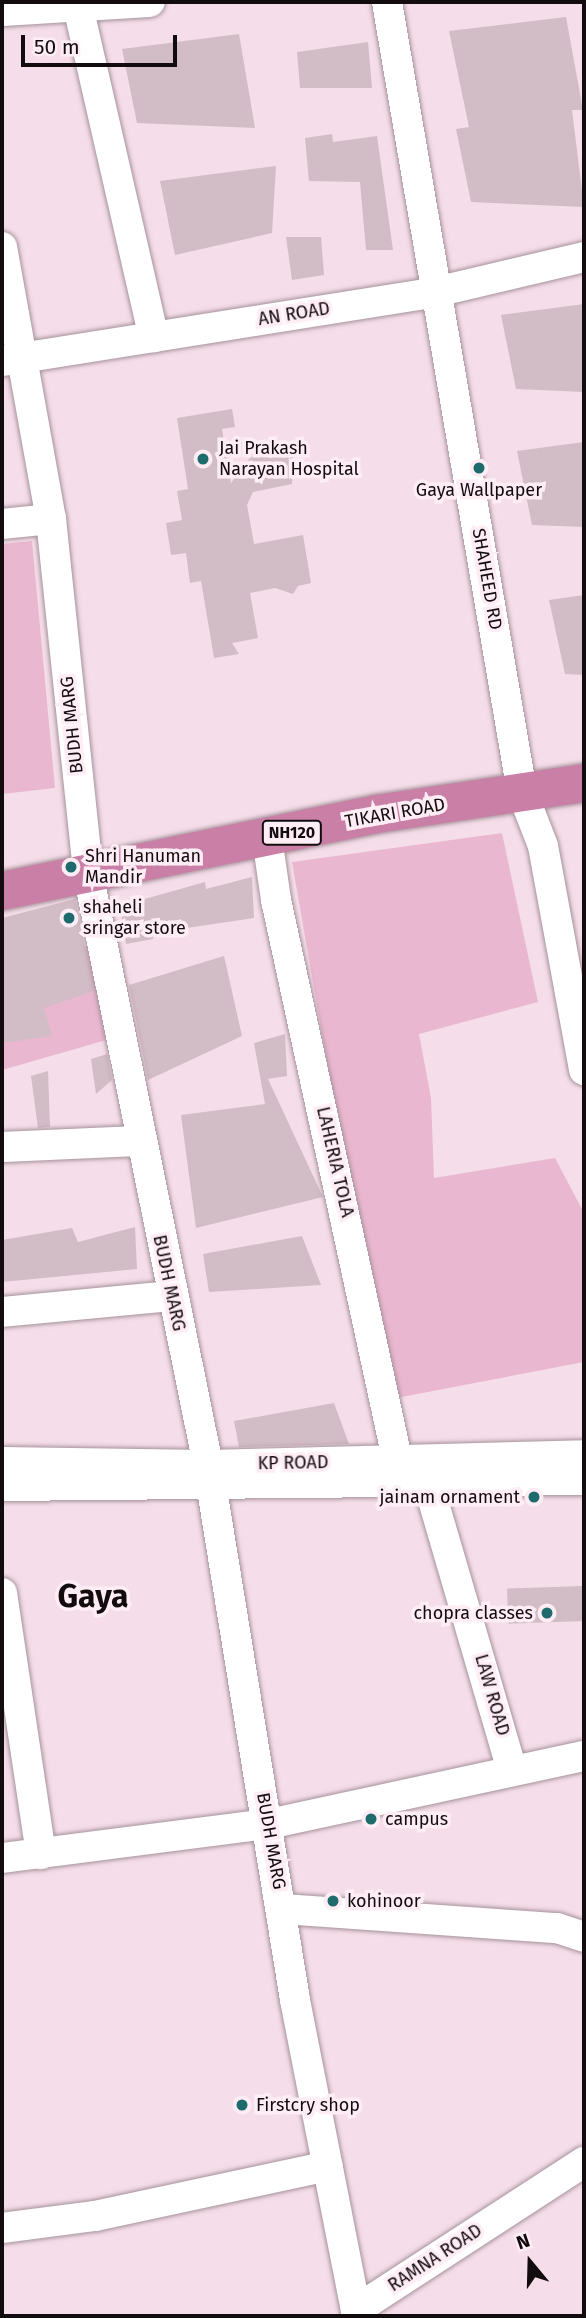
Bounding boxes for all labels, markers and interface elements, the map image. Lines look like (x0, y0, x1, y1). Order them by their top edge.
scale bar (24, 21, 180, 65)
text: 50 m (34, 34, 80, 60)
street label: AN ROAD (257, 298, 331, 330)
place label: Jai Prakash Narayan Hospital (219, 438, 359, 480)
marker: Jai Prakash Narayan Hospital (193, 449, 213, 469)
marker: Gaya Wallpaper (471, 460, 487, 476)
place label: Gaya Wallpaper (416, 479, 542, 501)
street label: SHAHEED RD (467, 527, 507, 631)
street label: BUDH MARG (56, 675, 88, 775)
street label: TIKARI ROAD (343, 794, 447, 832)
road number: NH120 (260, 820, 324, 846)
place label: Shri Hanuman Mandir (85, 846, 201, 888)
marker: Shri Hanuman Mandir (63, 859, 79, 875)
place label: shaheli sringar store (83, 897, 186, 940)
marker: shaheli sringar store (61, 910, 77, 926)
street label: LAHERIA TOLA (312, 1105, 358, 1219)
street label: BUDH MARG (148, 1233, 190, 1333)
street label: KP ROAD (257, 1452, 329, 1474)
place label: jainam ornament (379, 1486, 520, 1508)
marker: jainam ornament (526, 1489, 542, 1505)
district label: Gaya (57, 1577, 129, 1615)
place label: chopra classes (414, 1602, 533, 1624)
marker: chopra classes (539, 1605, 555, 1621)
street label: LAW ROAD (470, 1652, 514, 1738)
street label: BUDH MARG (252, 1791, 290, 1891)
place label: campus (385, 1808, 448, 1830)
marker: campus (363, 1811, 379, 1827)
place label: kohinoor (347, 1890, 421, 1912)
marker: kohinoor (325, 1893, 341, 1909)
place label: Firstcry shop (256, 2094, 360, 2116)
marker: Firstcry shop (234, 2097, 250, 2113)
street label: RAMNA ROAD (384, 2220, 486, 2296)
north arrow (495, 2227, 565, 2297)
text: N (513, 2229, 533, 2255)

